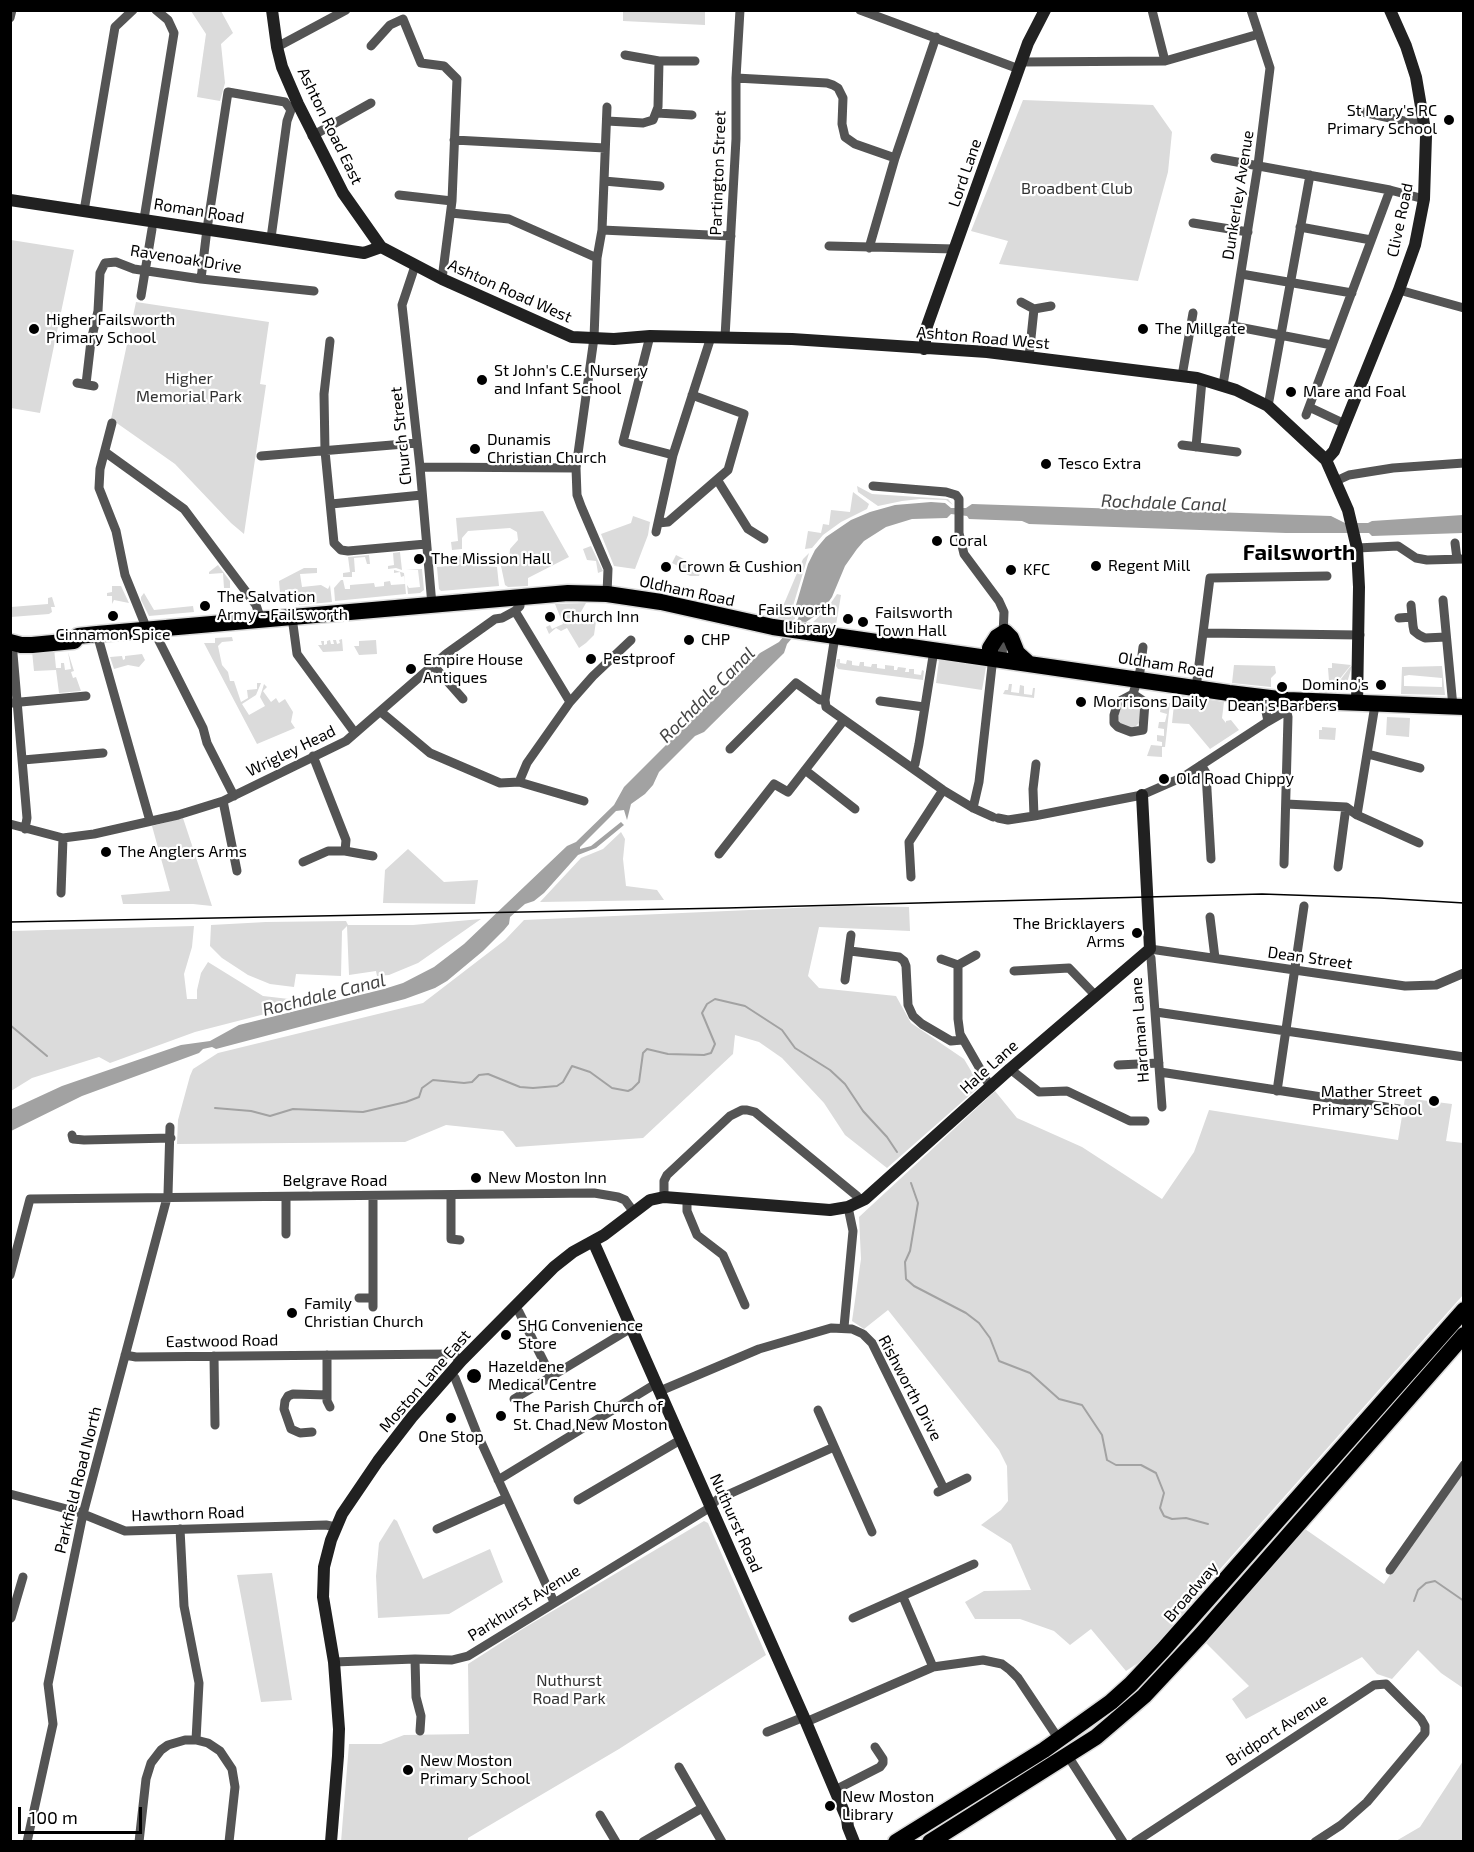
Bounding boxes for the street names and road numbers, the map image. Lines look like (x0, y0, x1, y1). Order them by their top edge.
street label: Ashton Road East (293, 64, 367, 188)
street label: Partington Street (706, 110, 730, 236)
street label: Dunkerley Avenue (1218, 129, 1258, 261)
street label: Lord Lane (944, 136, 986, 210)
street label: Clive Road (1383, 181, 1417, 259)
street label: Roman Road (152, 194, 246, 228)
street label: Ravenoak Drive (129, 241, 243, 277)
street label: Ashton Road West (445, 255, 575, 327)
street label: Ashton Road West (916, 323, 1050, 353)
street label: Church Street (386, 386, 416, 486)
street label: Oldham Road (638, 572, 736, 610)
street label: Oldham Road (1117, 648, 1215, 682)
street label: Wrigley Head (243, 721, 339, 781)
street label: Dean Street (1266, 943, 1354, 973)
street label: Hardman Lane (1127, 977, 1153, 1083)
street label: Hale Lane (956, 1036, 1022, 1098)
street label: Belgrave Road (283, 1171, 387, 1191)
street label: Moston Lane East (375, 1326, 475, 1436)
street label: Eastwood Road (165, 1330, 279, 1352)
street label: Rishworth Drive (874, 1332, 946, 1444)
street label: Parkfield Road North (50, 1404, 106, 1556)
street label: Nuthurst Road (706, 1471, 766, 1575)
street label: Hawthorn Road (131, 1502, 245, 1526)
street label: Broadway (1160, 1558, 1222, 1626)
street label: Parkhurst Avenue (464, 1561, 584, 1645)
street label: Bridport Avenue (1222, 1690, 1332, 1770)

